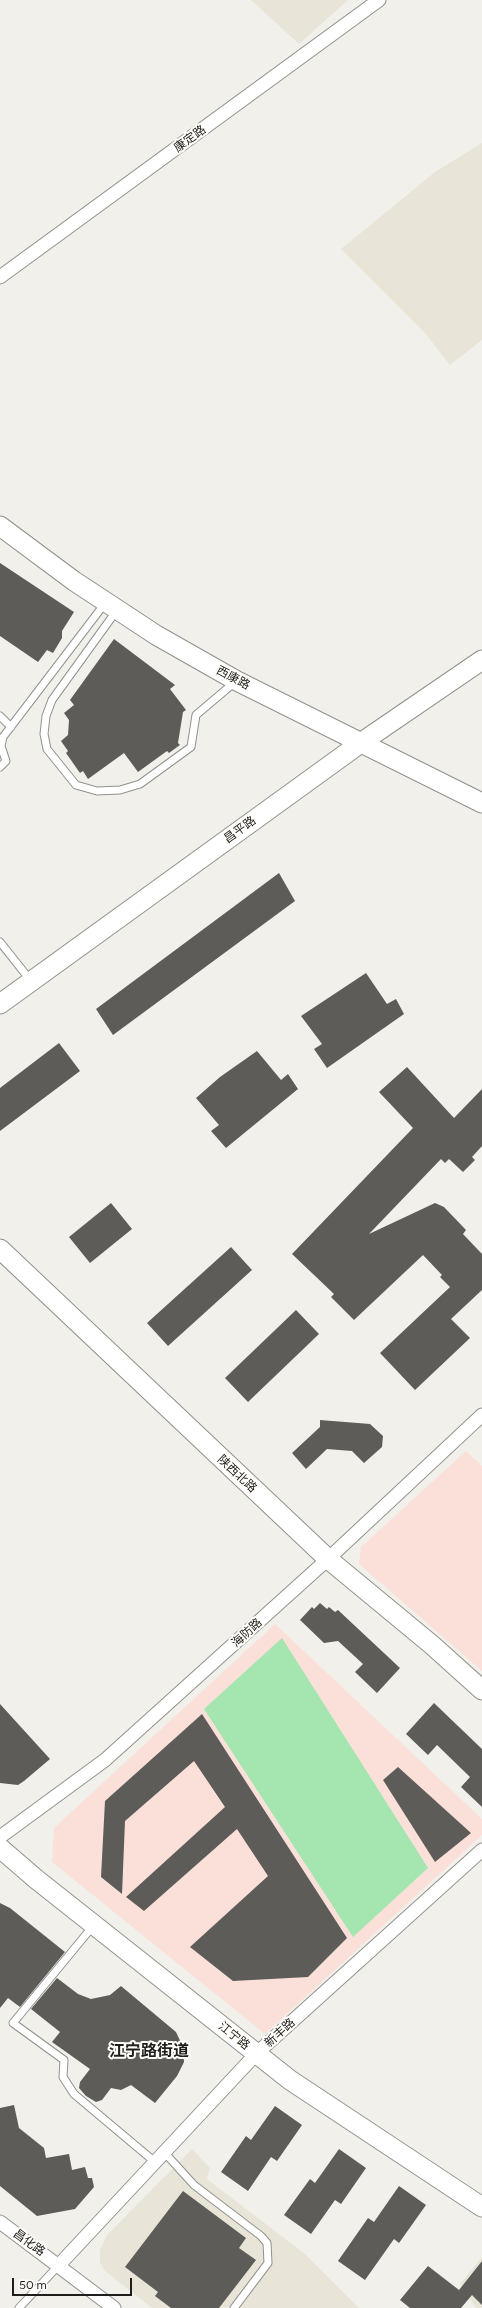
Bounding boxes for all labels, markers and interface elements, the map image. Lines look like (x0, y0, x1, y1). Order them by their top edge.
street label: 康定路 (171, 123, 209, 155)
street label: 西康路 (214, 663, 252, 693)
street label: 昌平路 (221, 814, 259, 846)
street label: 陕西北路 (215, 1452, 259, 1496)
street label: 海防路 (229, 1616, 265, 1650)
street label: 新丰路 (262, 2016, 298, 2050)
street label: 江宁路 (215, 2019, 253, 2053)
district label: 江宁路街道 (109, 2041, 189, 2061)
street label: 昌化路 (10, 2227, 48, 2259)
scale bar (14, 2270, 134, 2296)
text: 50 m (19, 2278, 47, 2292)

